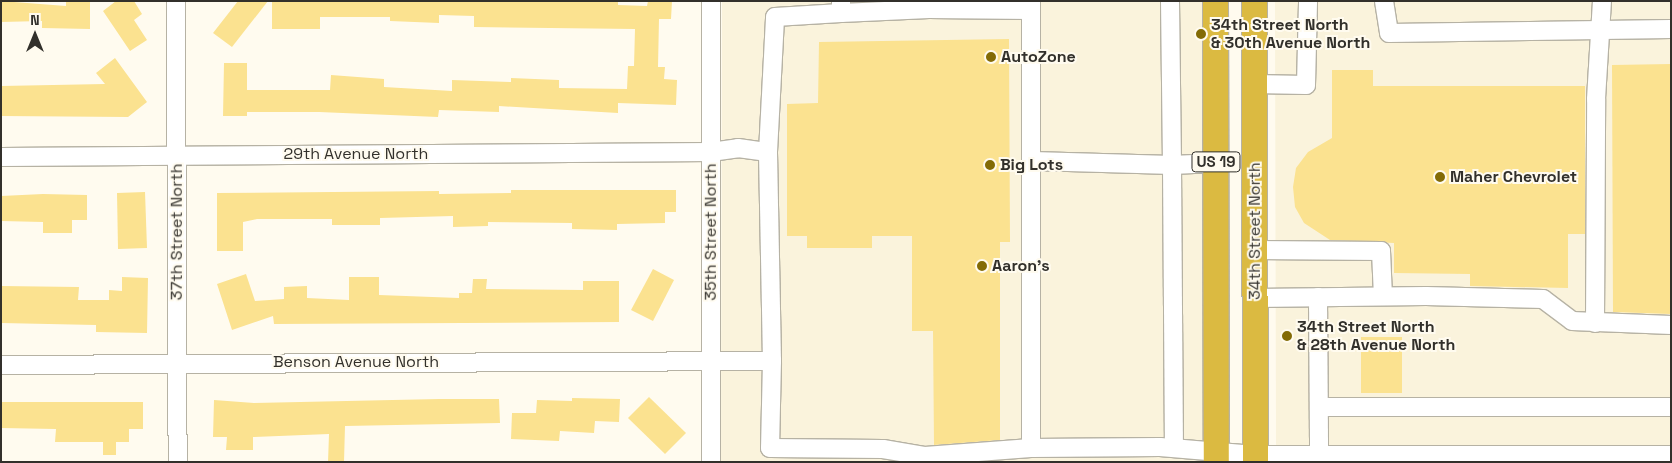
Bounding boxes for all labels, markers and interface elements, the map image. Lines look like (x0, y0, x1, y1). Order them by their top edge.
north arrow (10, 10, 60, 60)
text: N (30, 11, 40, 29)
place label: 34th Street North & 30th Avenue North (1211, 15, 1370, 53)
marker: 34th Street North & 30th Avenue North (1195, 28, 1207, 40)
place label: AutoZone (1001, 47, 1076, 67)
marker: AutoZone (985, 51, 997, 63)
street label: 29th Avenue North (283, 144, 429, 164)
road number: US 19 (1191, 150, 1241, 174)
place label: Big Lots (1000, 155, 1063, 175)
marker: Big Lots (984, 159, 996, 171)
street label: 34th Street North (1245, 162, 1265, 300)
street label: 35th Street North (701, 163, 721, 301)
street label: 37th Street North (167, 164, 187, 300)
place label: Maher Chevrolet (1450, 167, 1577, 187)
marker: Maher Chevrolet (1434, 171, 1446, 183)
place label: Aaron's (992, 256, 1050, 276)
marker: Aaron's (976, 260, 988, 272)
place label: 34th Street North & 28th Avenue North (1297, 317, 1455, 355)
marker: 34th Street North & 28th Avenue North (1281, 330, 1293, 342)
street label: Benson Avenue North (273, 352, 439, 372)

